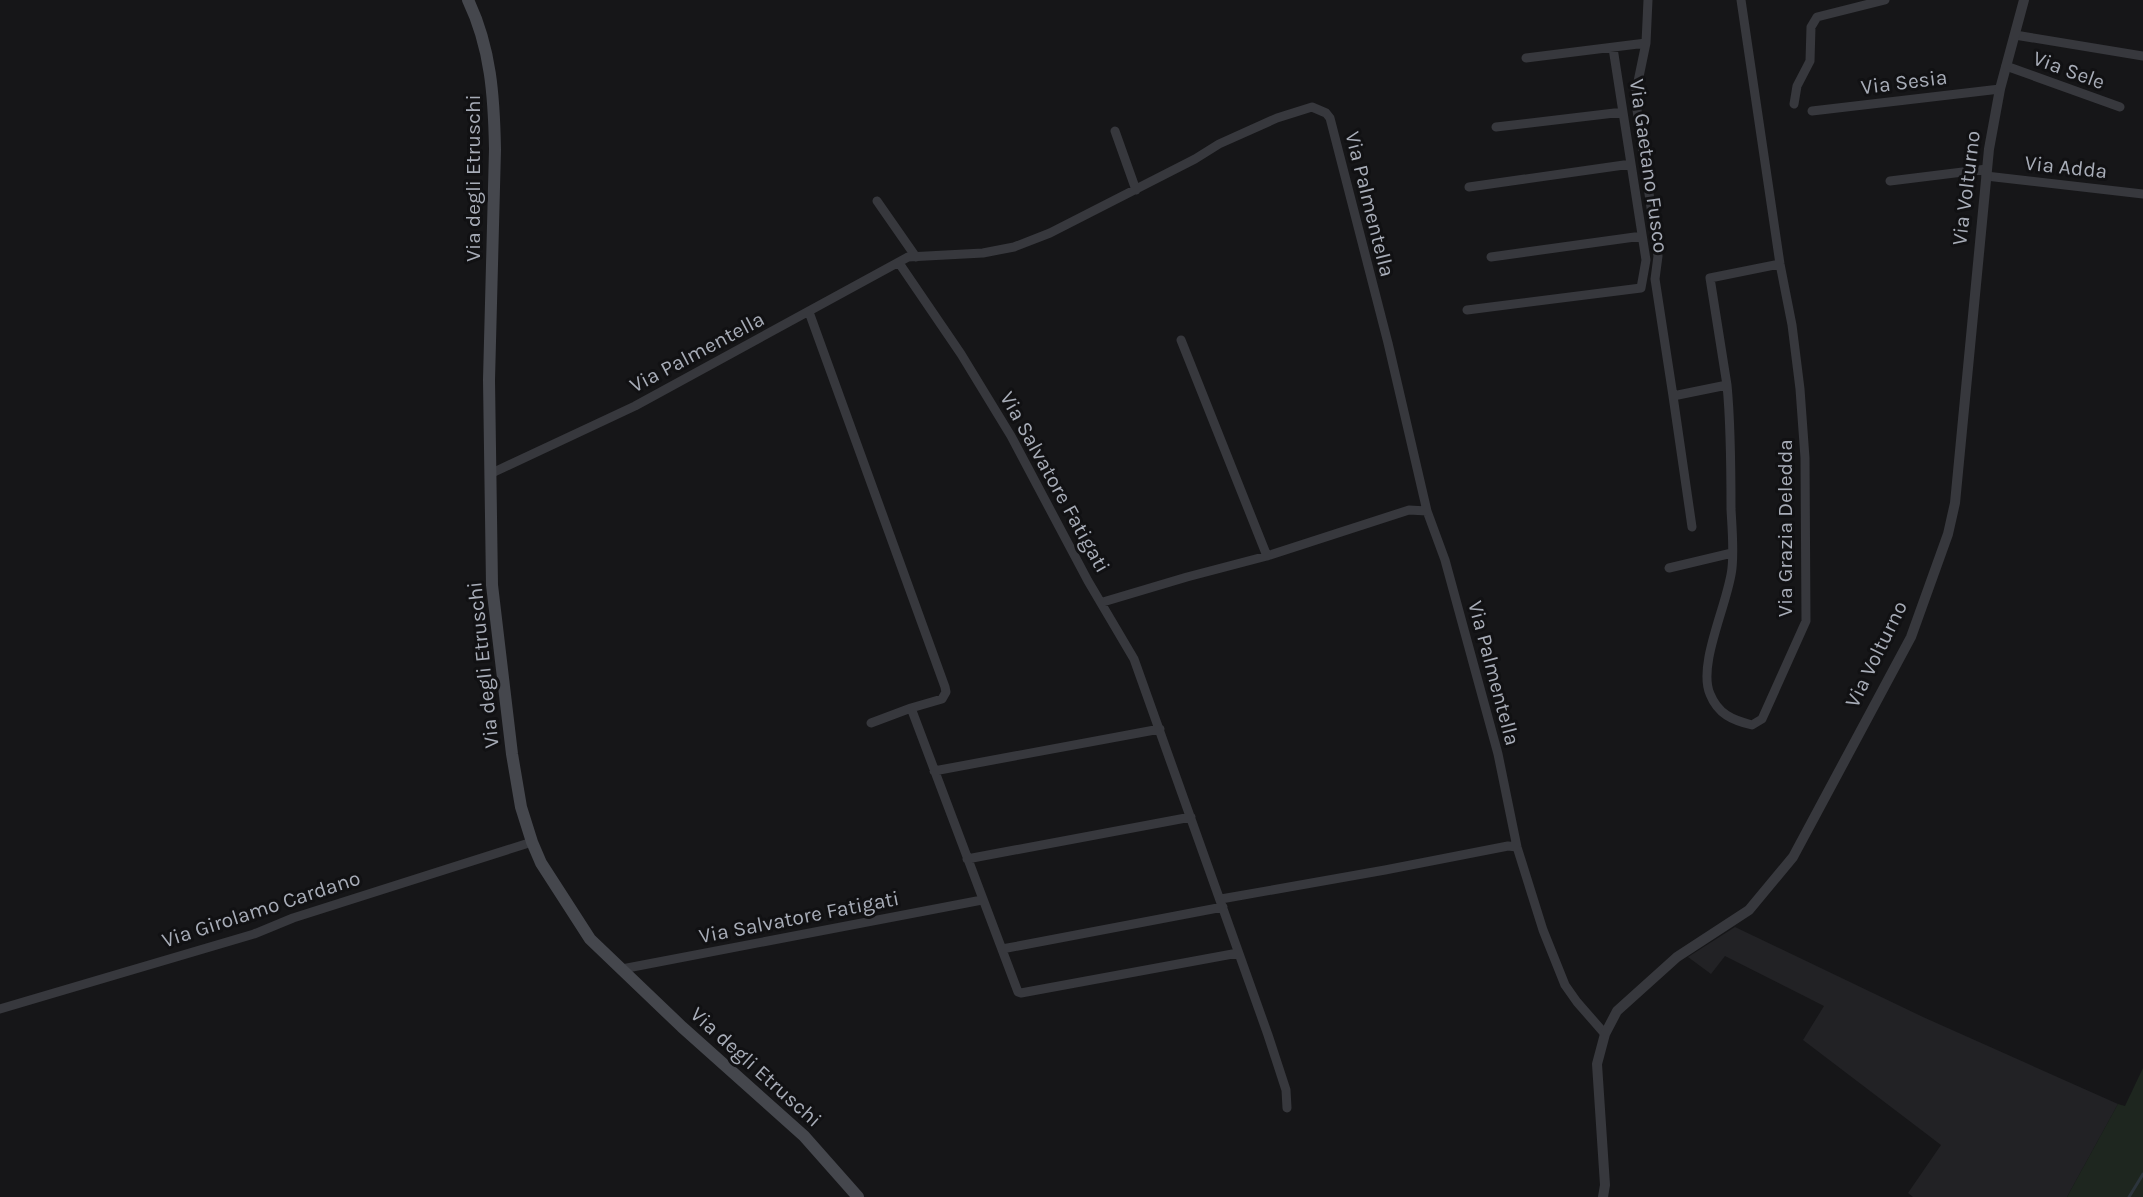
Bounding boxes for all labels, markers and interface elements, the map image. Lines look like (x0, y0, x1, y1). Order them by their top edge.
street label: Via Sele (2030, 46, 2108, 94)
street label: Via Sesia (1859, 65, 1949, 99)
street label: Via Gaetano Fusco (1625, 77, 1673, 255)
street label: Via degli Etruschi (461, 94, 485, 262)
street label: Via Palmentella (1340, 129, 1400, 279)
street label: Via Volturno (1947, 129, 1985, 247)
street label: Via Adda (2023, 151, 2109, 183)
street label: Via Palmentella (626, 306, 768, 398)
street label: Via Salvatore Fatigati (995, 387, 1115, 577)
street label: Via Grazia Deledda (1773, 439, 1797, 617)
street label: Via degli Etruschi (462, 580, 504, 750)
street label: Via Volturno (1840, 597, 1912, 711)
street label: Via Palmentella (1463, 598, 1525, 748)
street label: Via Girolamo Cardano (159, 866, 363, 952)
street label: Via Salvatore Fatigati (697, 886, 901, 948)
street label: Via degli Etruschi (686, 1002, 826, 1132)

